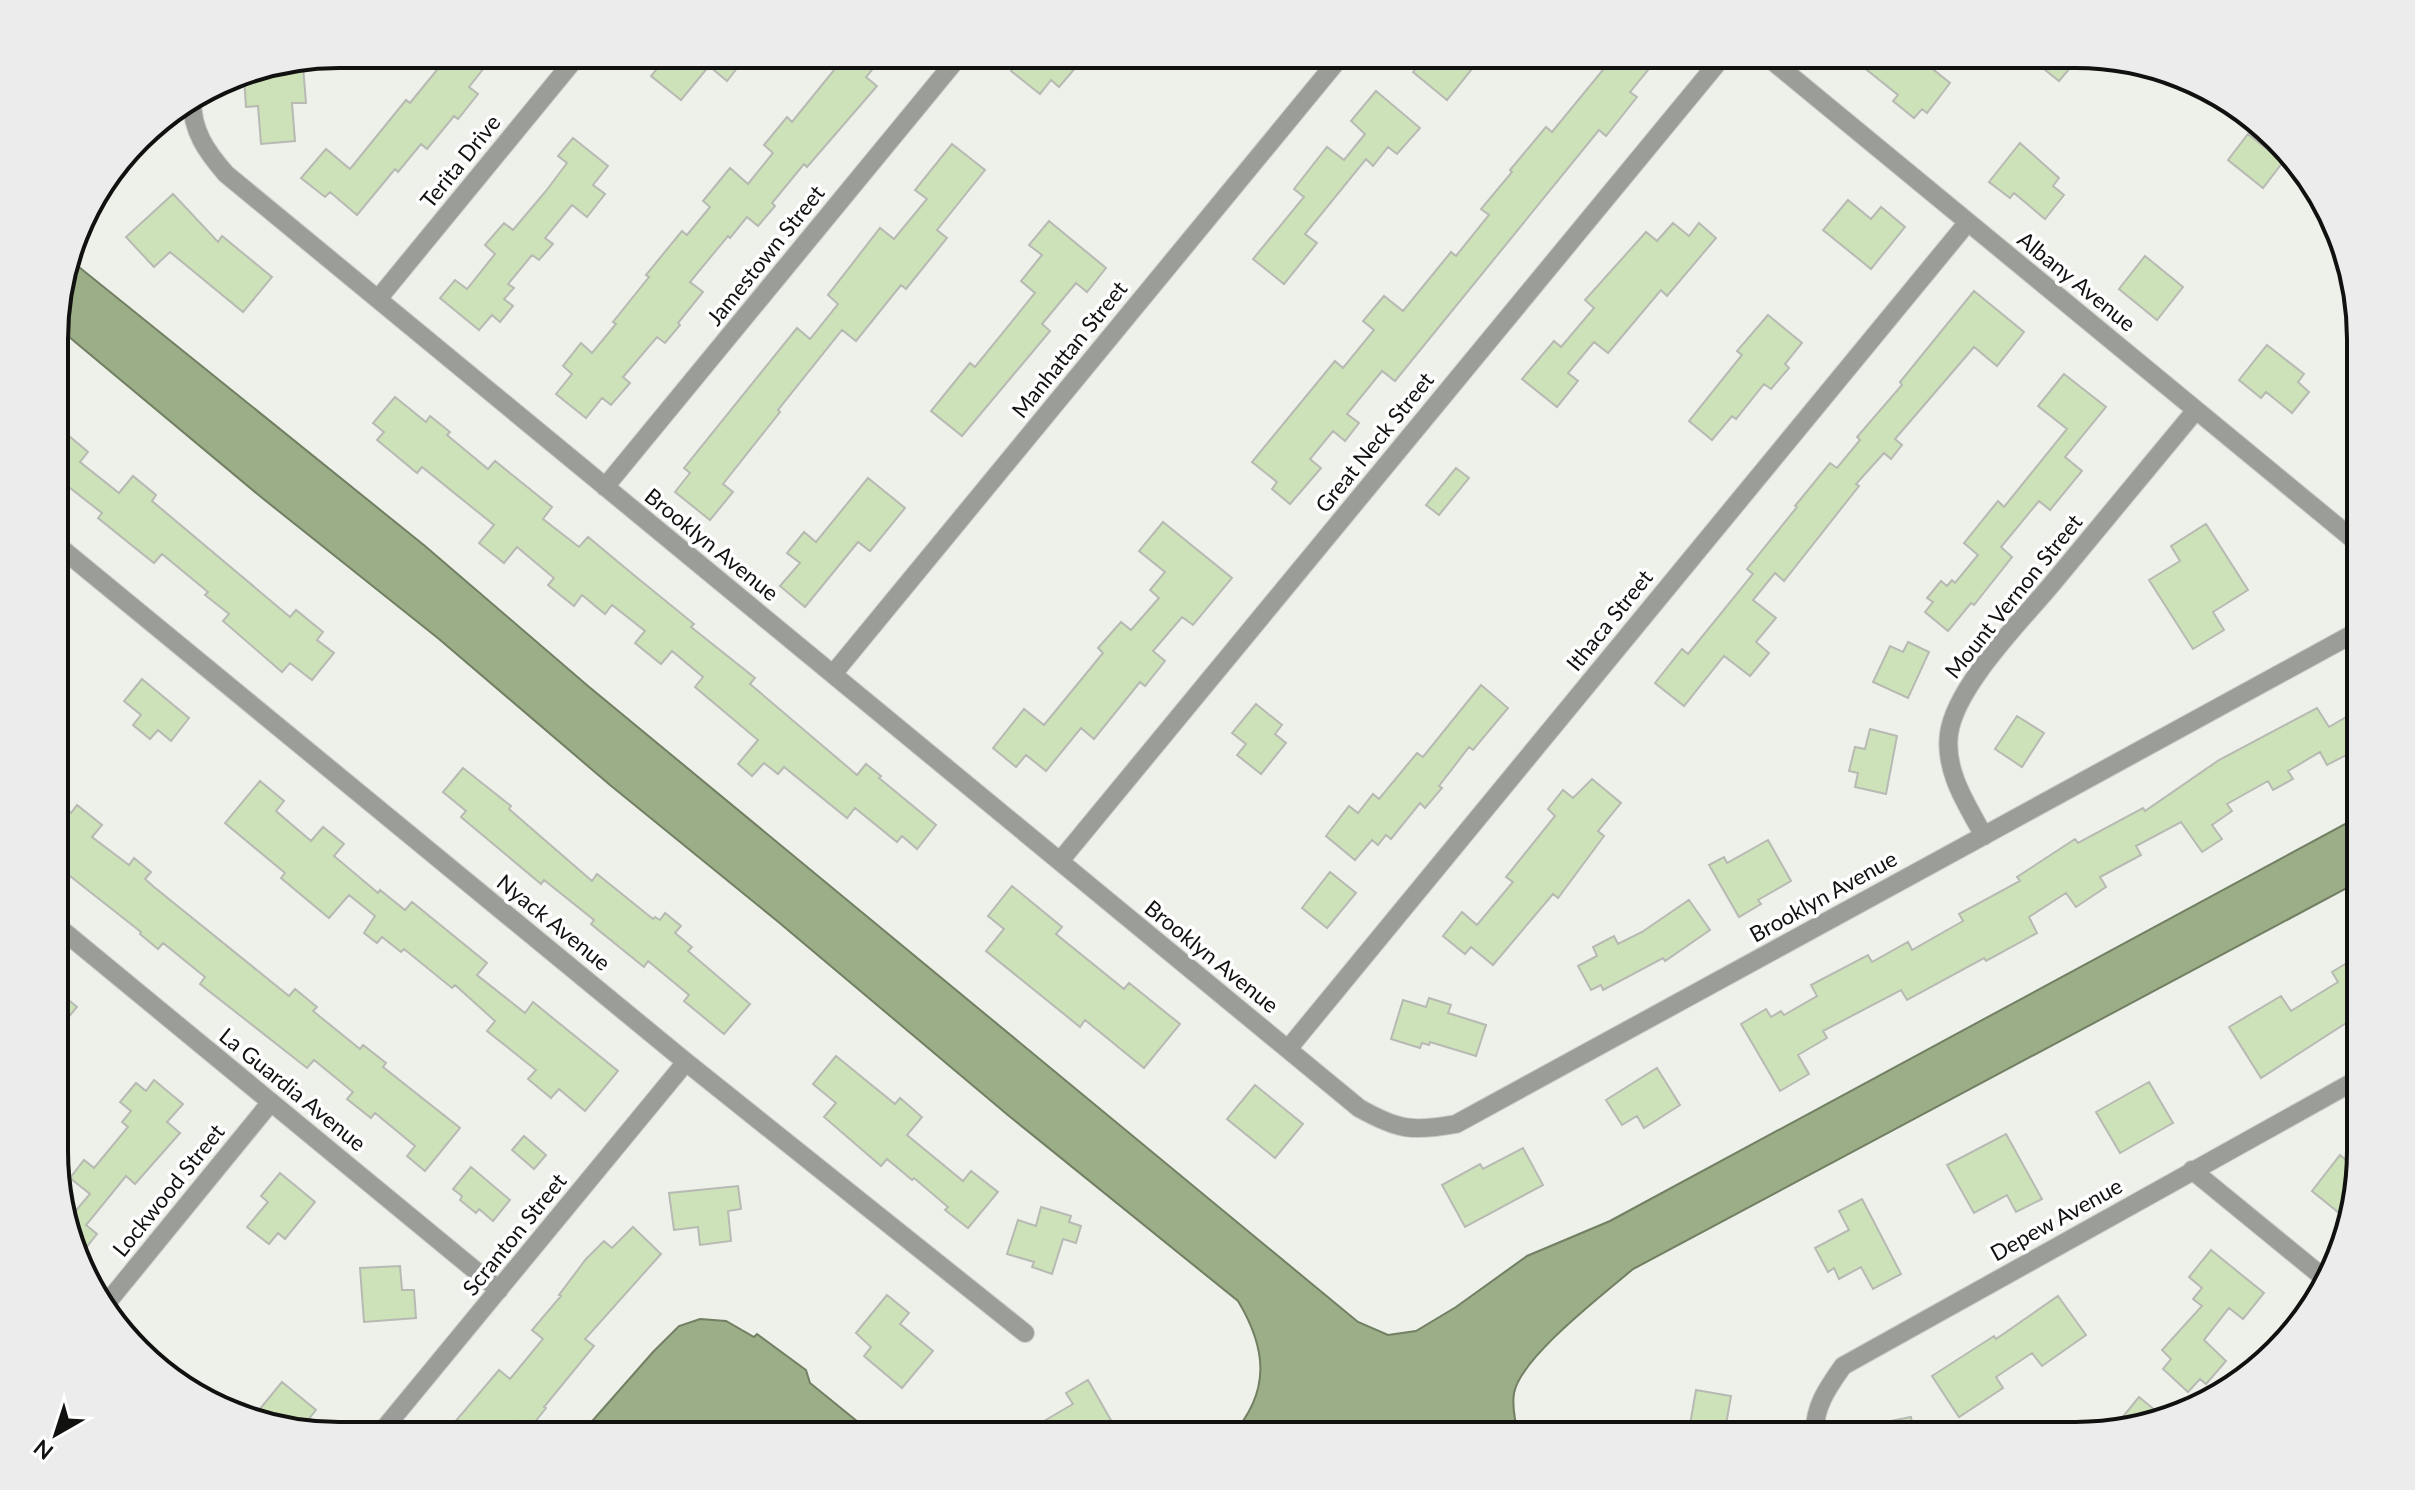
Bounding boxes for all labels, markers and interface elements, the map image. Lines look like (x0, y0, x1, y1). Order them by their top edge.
street label: Terita Drive (414, 109, 506, 213)
street label: Jamestown Street (700, 179, 830, 330)
street label: Albany Avenue (2013, 225, 2141, 337)
street label: Manhattan Street (1006, 275, 1132, 423)
street label: Great Neck Street (1309, 366, 1439, 518)
street label: Brooklyn Avenue (640, 482, 784, 606)
street label: Mount Vernon Street (1939, 508, 2087, 683)
street label: Ithaca Street (1560, 564, 1658, 676)
street label: Brooklyn Avenue (1745, 844, 1901, 948)
street label: Nyack Avenue (492, 868, 616, 976)
street label: Brooklyn Avenue (1140, 894, 1284, 1018)
street label: La Guardia Avenue (214, 1022, 372, 1156)
street label: Lockwood Street (106, 1118, 230, 1262)
street label: Scranton Street (456, 1167, 572, 1301)
street label: Depew Avenue (1985, 1172, 2127, 1266)
north arrow (16, 1394, 96, 1474)
text: N (28, 1434, 58, 1466)

